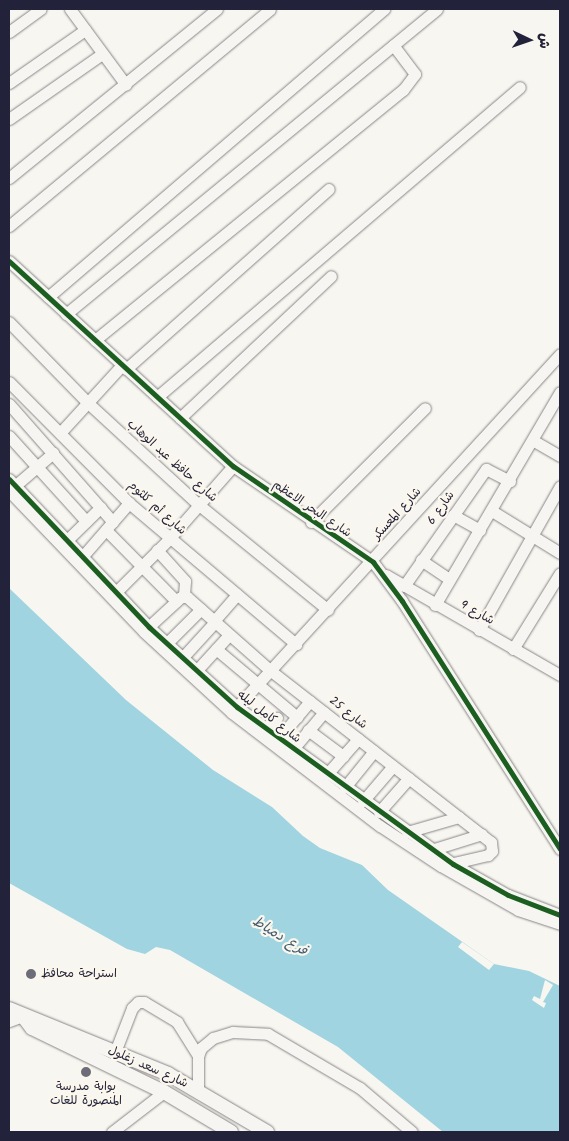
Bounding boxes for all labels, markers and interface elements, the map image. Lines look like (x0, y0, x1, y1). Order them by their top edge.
north arrow (504, 15, 554, 65)
text: ش (533, 33, 555, 49)
street label: شارع حافظ عبد الوهاب (124, 417, 220, 505)
street label: شارع البحر الاعظم (270, 477, 354, 541)
street label: شارع أم كلثوم (125, 478, 189, 538)
street label: شارع المعسكر (370, 485, 424, 543)
street label: شارع 6 (424, 489, 458, 527)
street label: شارع 9 (457, 598, 497, 628)
street label: شارع كامل ليله (234, 688, 304, 746)
street label: شارع 25 (326, 694, 370, 732)
water label: فرع دمياط (249, 913, 311, 959)
place label: استراحة محافظ (41, 967, 117, 981)
marker: استراحة محافظ (25, 968, 37, 980)
street label: شارع سعد زغلول (106, 1043, 190, 1091)
marker: بوابة مدرسة المنصورة للغات (80, 1066, 92, 1078)
place label: بوابة مدرسة المنصورة للغات (50, 1080, 122, 1108)

